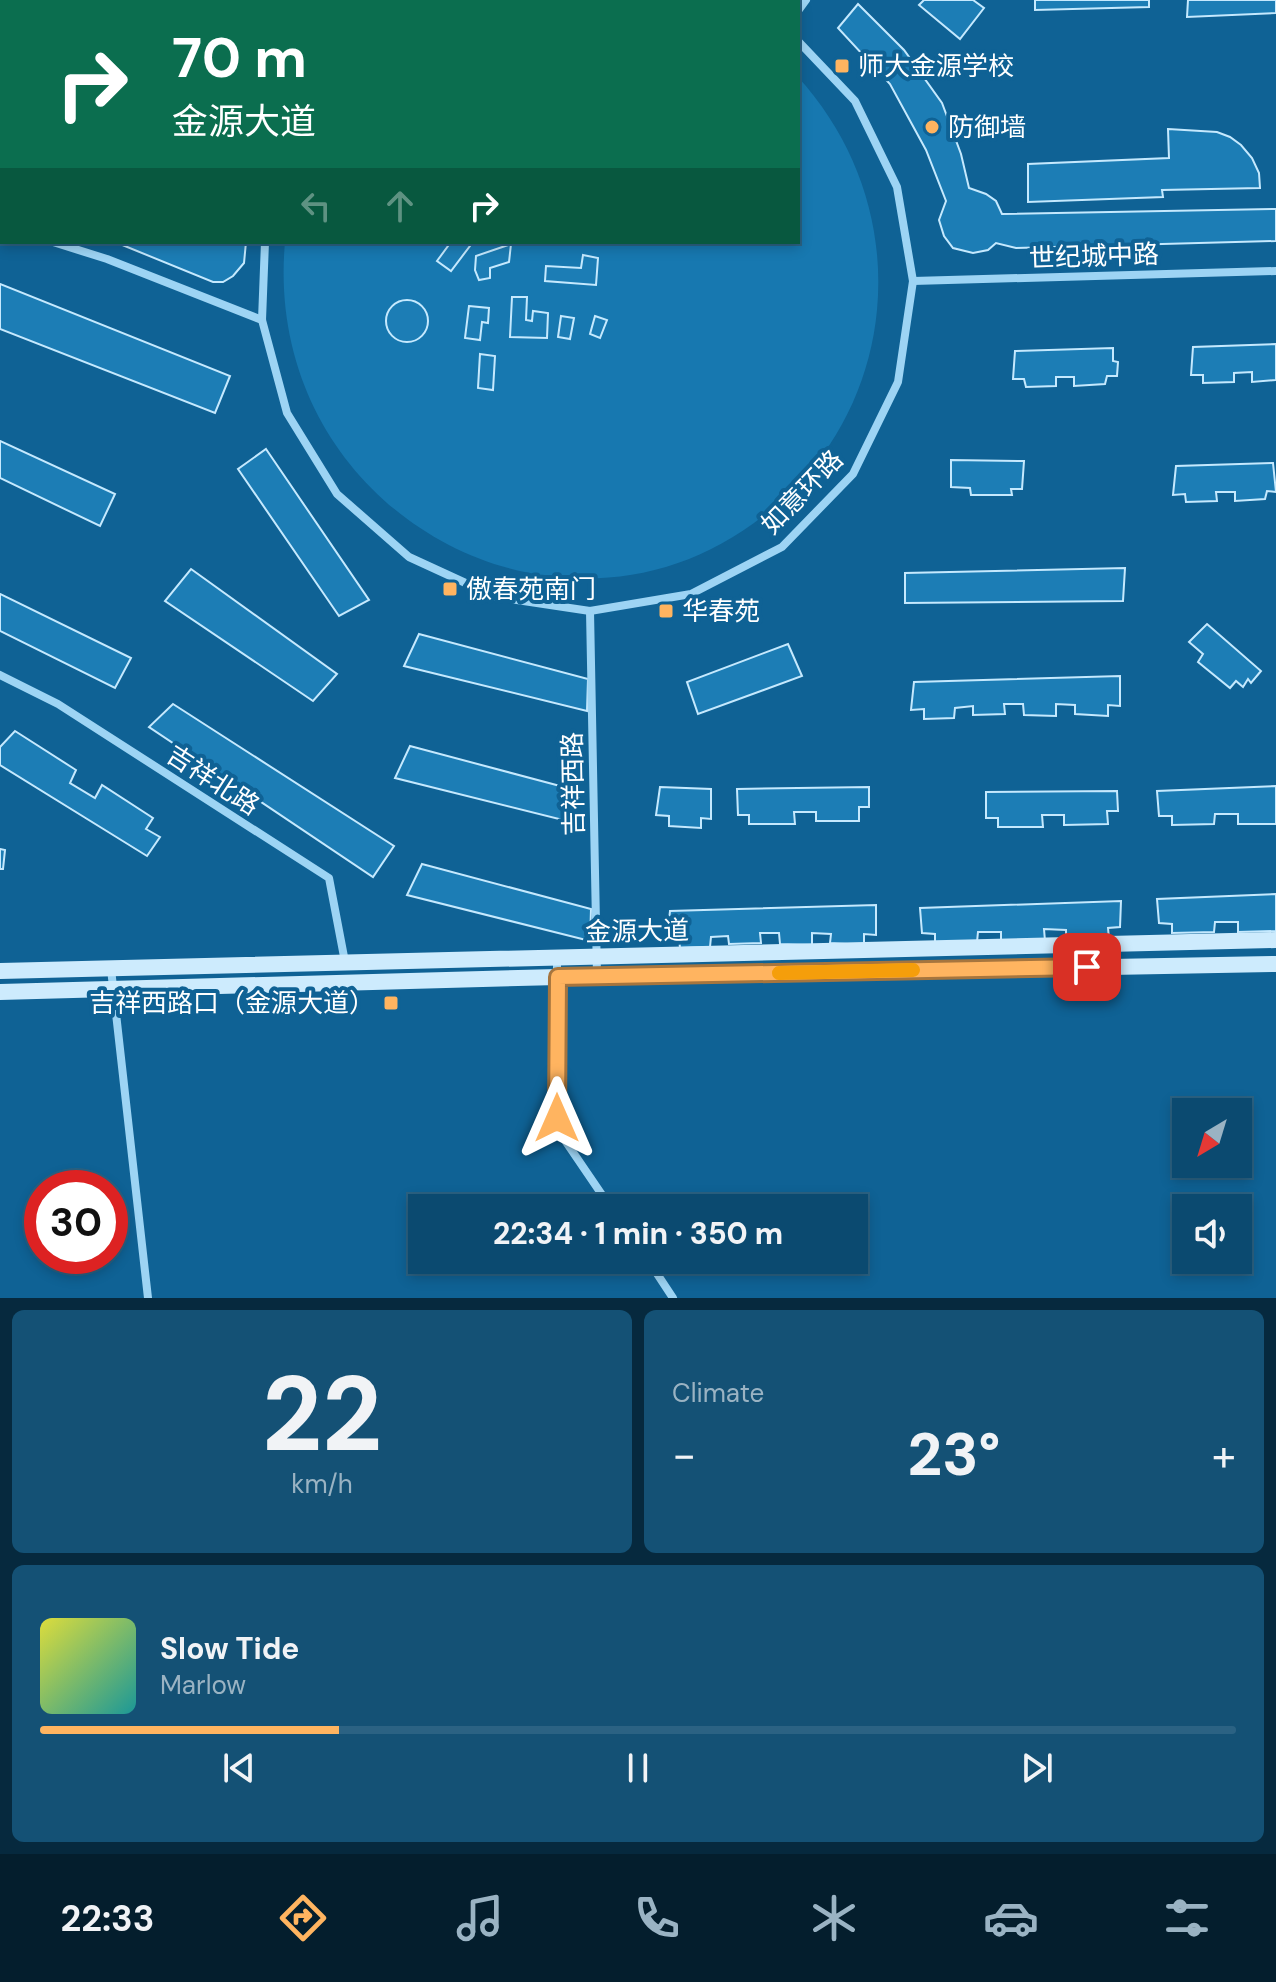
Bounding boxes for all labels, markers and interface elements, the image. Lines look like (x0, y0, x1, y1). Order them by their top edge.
text: 70 m (172, 21, 307, 94)
icon: right (40, 32, 144, 136)
place label: 师大金源学校 (858, 49, 1014, 83)
marker: 师大金源学校 (833, 57, 851, 75)
text: 金源大道 (172, 98, 316, 145)
place label: 防御墙 (948, 110, 1026, 144)
marker: 防御墙 (923, 118, 941, 136)
icon: left (294, 184, 338, 228)
icon: ahead (378, 184, 422, 228)
icon: right (462, 184, 506, 228)
street label: 世纪城中路 (1028, 237, 1160, 275)
street label: 如意环路 (754, 443, 850, 541)
place label: 傲春苑南门 (466, 572, 596, 606)
marker: 傲春苑南门 (441, 580, 459, 598)
place label: 华春苑 (682, 594, 760, 628)
marker: 华春苑 (657, 602, 675, 620)
street label: 吉祥西路 (555, 732, 591, 836)
street label: 吉祥北路 (160, 737, 266, 823)
street label: 金源大道 (585, 913, 689, 949)
pin (1053, 933, 1121, 1001)
icon: arrive (1065, 945, 1109, 989)
place label: 吉祥西路口（金源大道） (89, 986, 375, 1020)
marker: 吉祥西路口（金源大道） (382, 994, 400, 1012)
position arrow (515, 1076, 599, 1160)
north arrow (1172, 1098, 1252, 1178)
map controls (1172, 1098, 1252, 1274)
speed limit sign: 30 (24, 1170, 128, 1274)
button: sound (1172, 1194, 1252, 1274)
text: 22:34 · 1 min · 350 m (493, 1214, 783, 1253)
text: 22 (262, 1347, 382, 1482)
text: Climate (672, 1376, 764, 1410)
text: 23° (908, 1415, 1000, 1494)
text: − (672, 1426, 696, 1484)
text: + (1212, 1426, 1236, 1484)
text: km/h (291, 1467, 353, 1501)
text: Slow Tide (160, 1629, 299, 1668)
text: Marlow (160, 1668, 246, 1702)
icon: previous (217, 1746, 261, 1790)
icon: pause (616, 1746, 660, 1790)
icon: next (1015, 1746, 1059, 1790)
icon: directions (275, 1890, 331, 1946)
icon: music (452, 1890, 508, 1946)
icon: phone (629, 1890, 685, 1946)
icon: climate (806, 1890, 862, 1946)
icon: car (983, 1890, 1039, 1946)
icon: filters (1159, 1890, 1215, 1946)
text: 22:33 (60, 1895, 155, 1942)

